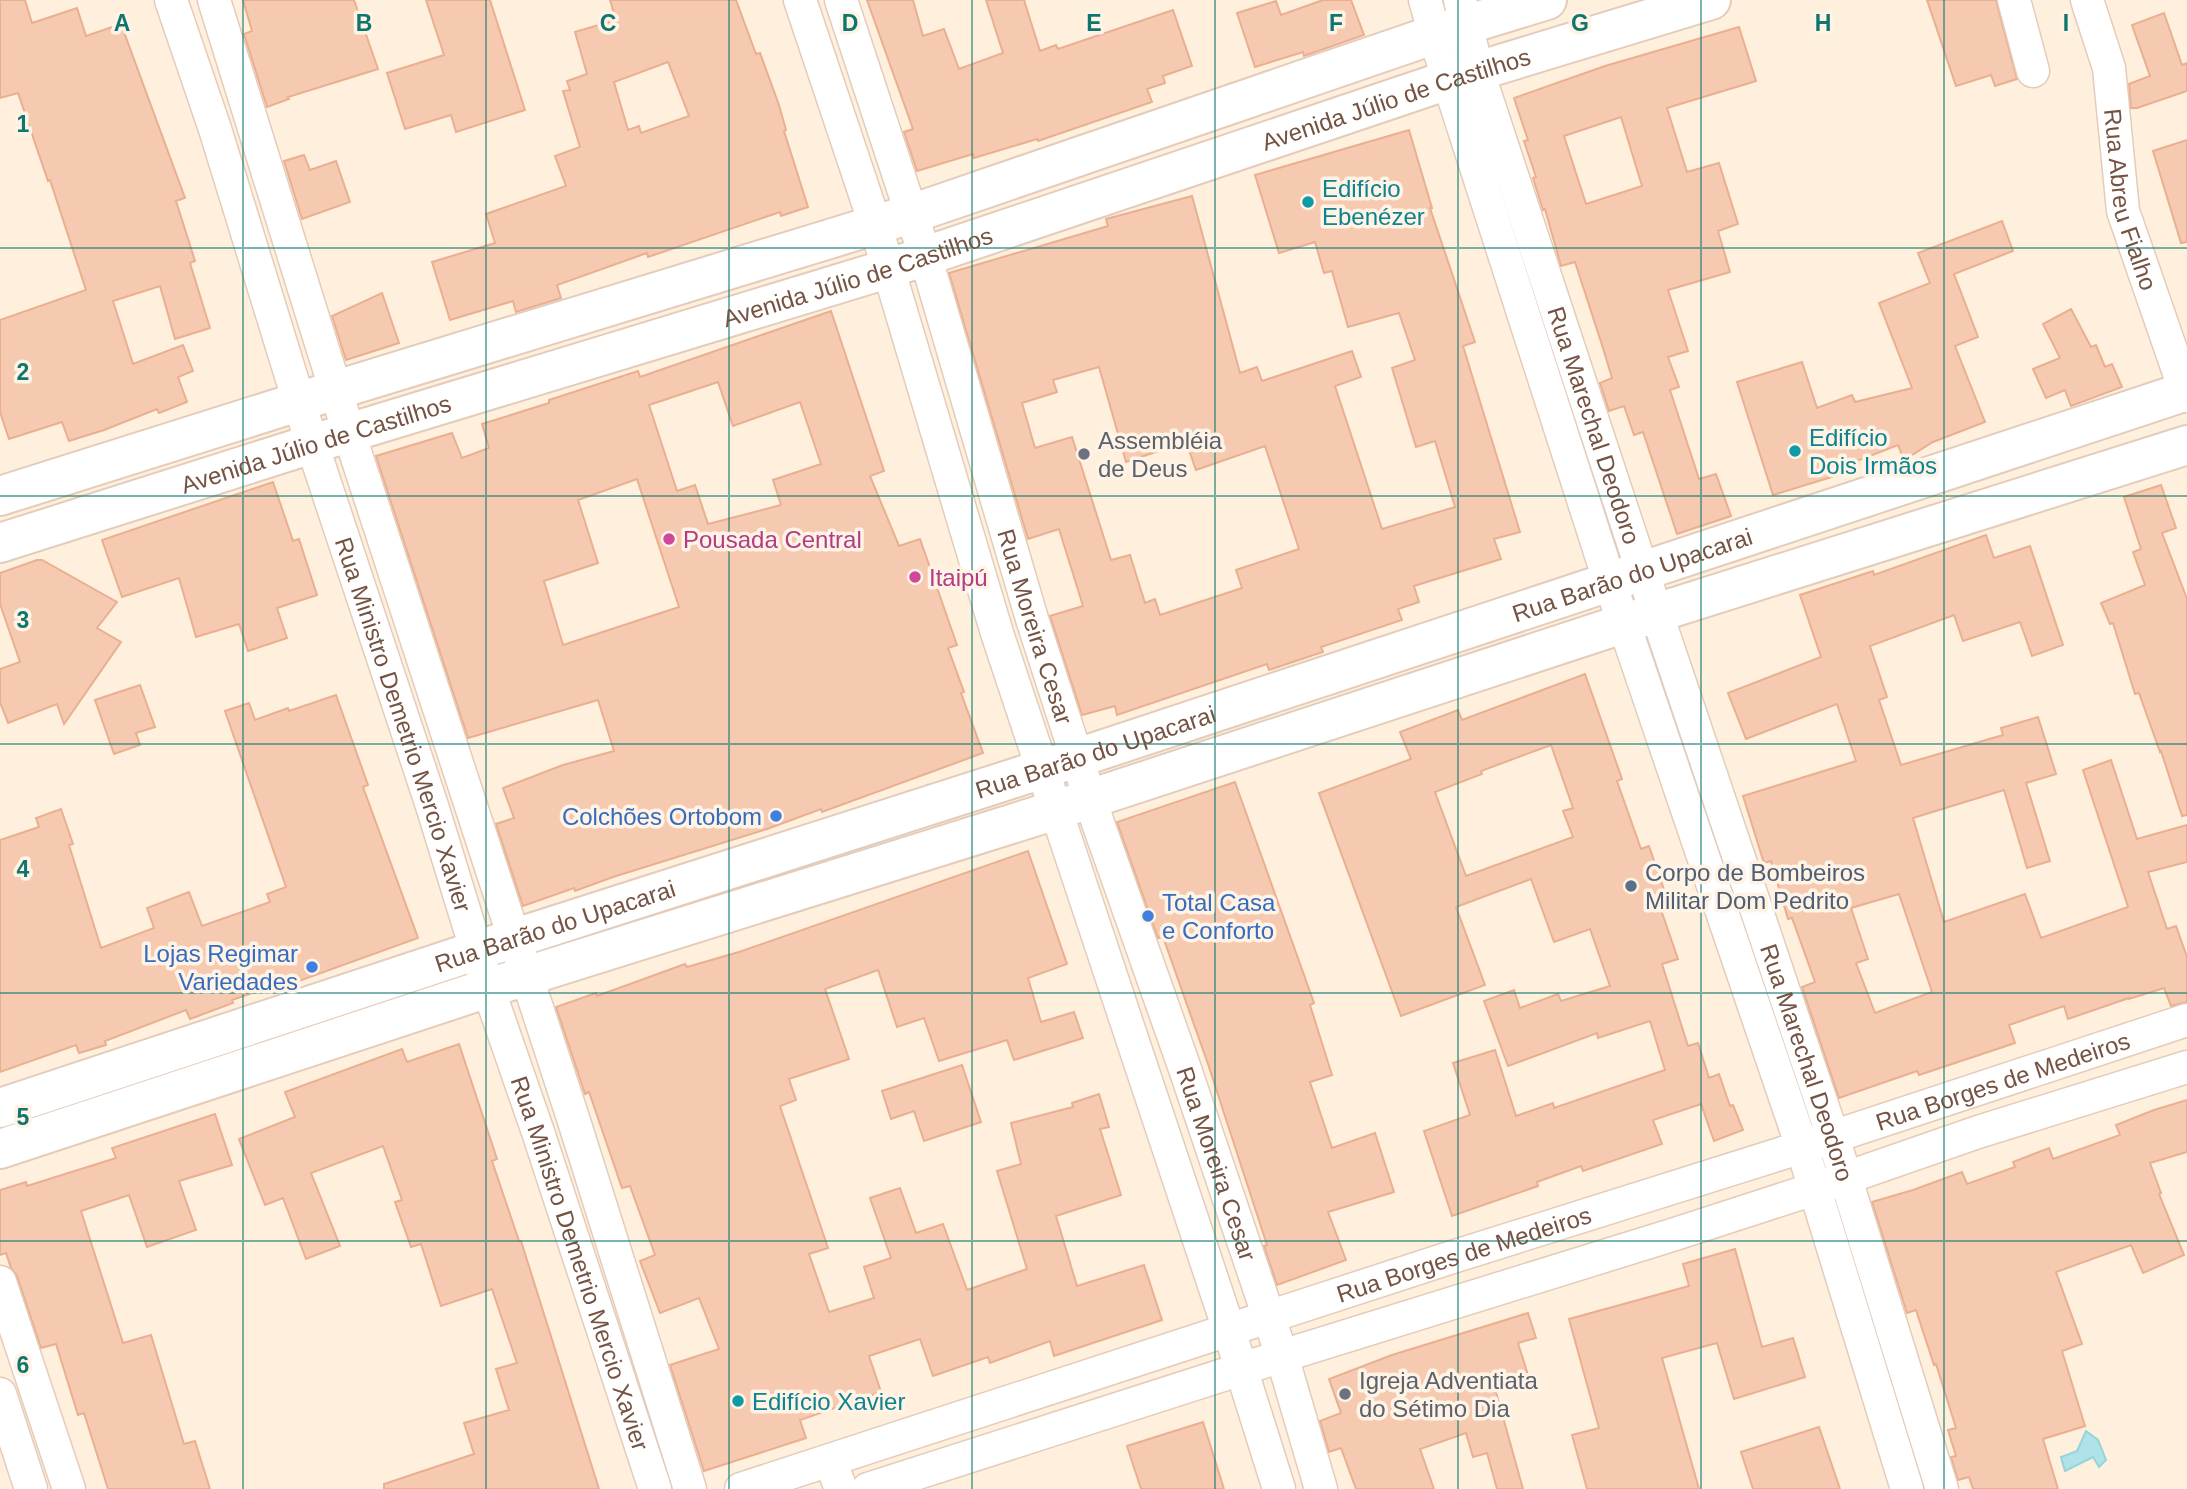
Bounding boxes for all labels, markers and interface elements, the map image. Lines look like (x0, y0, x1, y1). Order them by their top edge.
text: A (114, 10, 130, 36)
text: B (356, 10, 372, 36)
text: C (600, 10, 616, 36)
text: D (842, 10, 858, 36)
text: E (1086, 10, 1102, 36)
text: F (1329, 10, 1343, 36)
text: G (1571, 10, 1589, 36)
text: H (1815, 10, 1831, 36)
text: I (2063, 10, 2069, 36)
street label: Avenida Júlio de Castilhos (1258, 42, 1534, 155)
street label: Rua Abreu Fialho (2100, 107, 2163, 294)
text: 1 (17, 111, 30, 137)
place label: Edifício Ebenézer (1322, 175, 1425, 230)
marker: Edifício Ebenézer (1300, 194, 1316, 210)
street label: Avenida Júlio de Castilhos (719, 221, 996, 332)
street label: Rua Marechal Deodoro (1543, 303, 1646, 547)
text: 2 (17, 359, 29, 385)
street label: Avenida Júlio de Castilhos (177, 389, 454, 498)
place label: Edifício Dois Irmãos (1809, 424, 1937, 479)
place label: Assembléia de Deus (1098, 427, 1223, 482)
marker: Edifício Dois Irmãos (1787, 443, 1803, 459)
marker: Assembléia de Deus (1076, 446, 1092, 462)
street label: Rua Barão do Upacarai (1509, 522, 1755, 627)
place label: Pousada Central (683, 526, 862, 553)
street label: Rua Moreira Cesar (993, 526, 1079, 727)
marker: Pousada Central (661, 531, 677, 547)
street label: Rua Ministro Demetrio Mercio Xavier (330, 534, 477, 915)
place label: Itaipú (929, 564, 988, 591)
marker: Itaipú (907, 569, 923, 585)
text: 3 (17, 607, 29, 633)
street label: Rua Barão do Upacarai (972, 700, 1219, 803)
place label: Colchões Ortobom (562, 803, 762, 830)
marker: Colchões Ortobom (768, 808, 784, 824)
text: 4 (17, 856, 30, 882)
place label: Corpo de Bombeiros Militar Dom Pedrito (1645, 859, 1865, 914)
street label: Rua Barão do Upacarai (431, 874, 678, 977)
marker: Corpo de Bombeiros Militar Dom Pedrito (1623, 878, 1639, 894)
place label: Total Casa e Conforto (1162, 889, 1276, 944)
marker: Total Casa e Conforto (1140, 908, 1156, 924)
place label: Lojas Regimar Variedades (143, 940, 298, 995)
street label: Rua Marechal Deodoro (1755, 940, 1859, 1184)
marker: Lojas Regimar Variedades (304, 959, 320, 975)
street label: Rua Borges de Medeiros (1872, 1026, 2133, 1135)
street label: Rua Moreira Cesar (1172, 1063, 1262, 1264)
street label: Rua Ministro Demetrio Mercio Xavier (506, 1072, 655, 1454)
text: 5 (17, 1104, 30, 1130)
street label: Rua Borges de Medeiros (1333, 1201, 1594, 1307)
text: 6 (17, 1352, 29, 1378)
place label: Igreja Adventiata do Sétimo Dia (1359, 1367, 1538, 1422)
marker: Igreja Adventiata do Sétimo Dia (1337, 1386, 1353, 1402)
place label: Edifício Xavier (752, 1388, 905, 1415)
marker: Edifício Xavier (730, 1393, 746, 1409)

